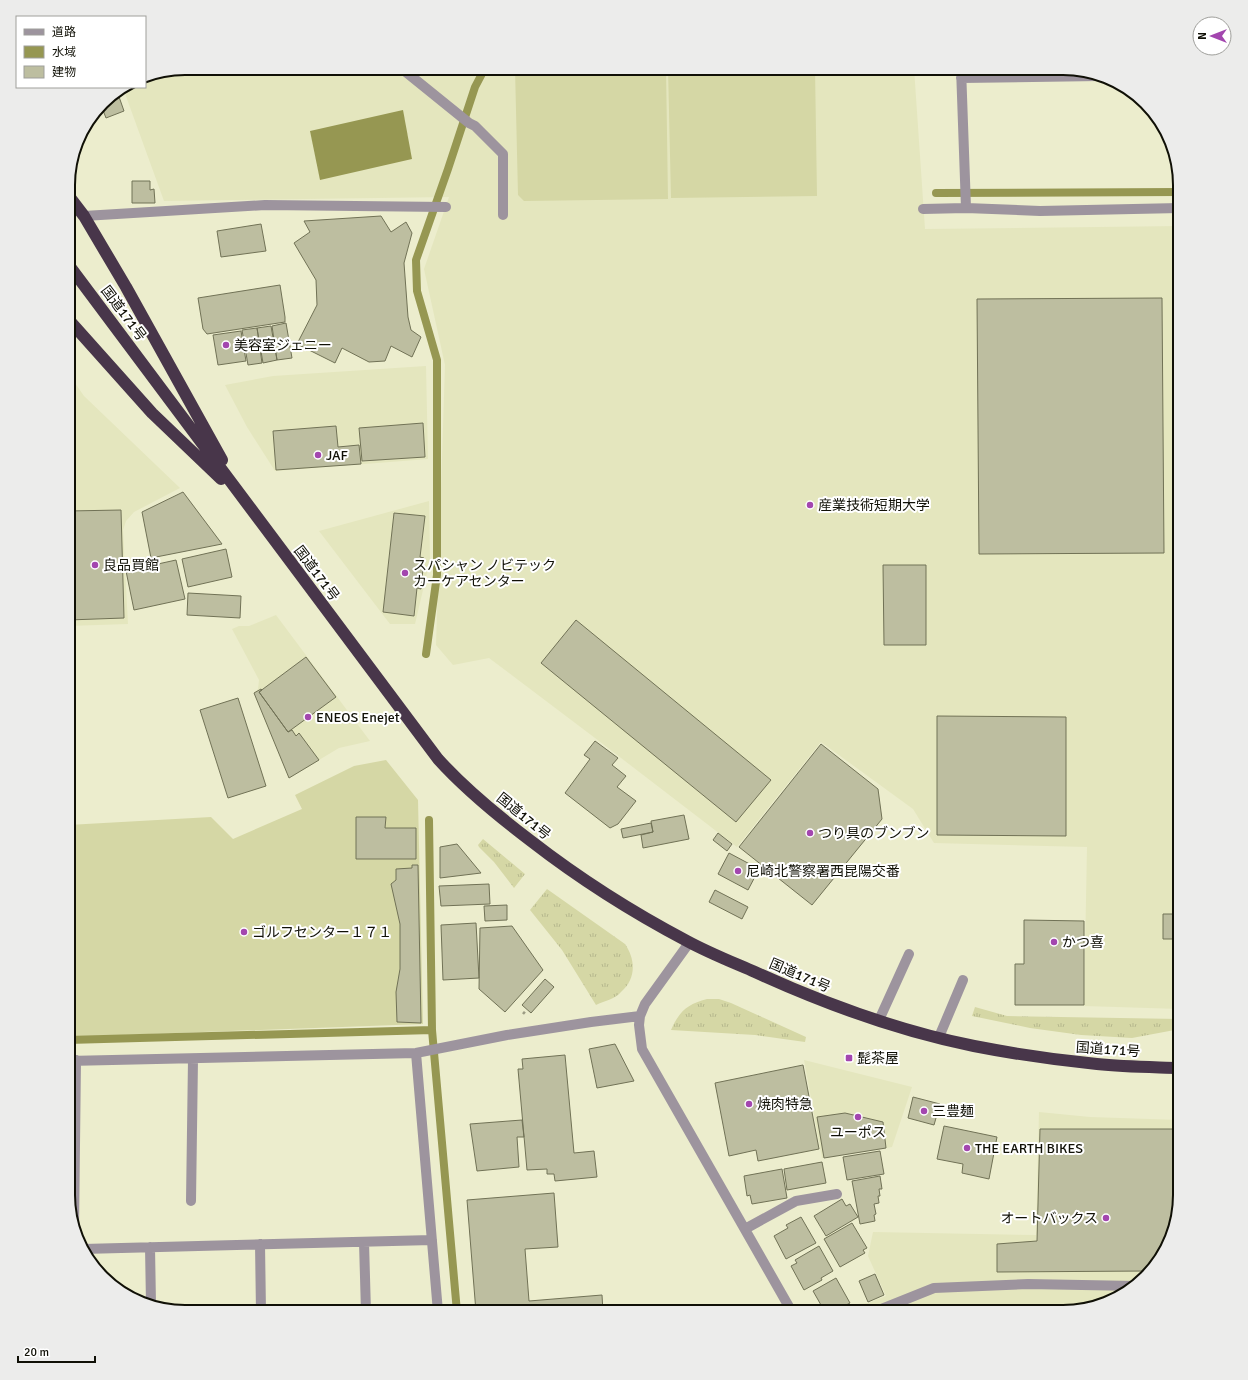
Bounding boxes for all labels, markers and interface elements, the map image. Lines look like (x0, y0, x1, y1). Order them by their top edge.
legend (16, 16, 146, 88)
north arrow (1192, 16, 1232, 56)
text: 道路 (52, 25, 76, 40)
text: N (1196, 32, 1209, 40)
text: 水域 (52, 45, 76, 60)
text: 建物 (52, 65, 76, 80)
street label: 国道171号 (97, 282, 150, 344)
place label: 美容室ジェニー (234, 337, 332, 354)
marker: 美容室ジェニー (221, 340, 231, 350)
place label: JAF (326, 447, 348, 464)
marker: JAF (313, 450, 323, 460)
place label: 産業技術短期大学 (818, 497, 930, 514)
marker: 産業技術短期大学 (805, 500, 815, 510)
street label: 国道171号 (290, 542, 343, 604)
place label: 良品買館 (103, 557, 159, 574)
place label: スパシャン ノビテック カーケアセンター (413, 557, 556, 590)
marker: 良品買館 (90, 560, 100, 570)
marker: スパシャン ノビテック カーケアセンター (400, 568, 410, 578)
place label: ENEOS Enejet (316, 709, 400, 726)
marker: ENEOS Enejet (303, 712, 313, 722)
street label: 国道171号 (493, 789, 554, 843)
place label: つり具のブンブン (818, 825, 930, 842)
marker: つり具のブンブン (805, 828, 815, 838)
place label: 尼崎北警察署西昆陽交番 (746, 863, 900, 880)
marker: 尼崎北警察署西昆陽交番 (733, 866, 743, 876)
place label: ゴルフセンター１７１ (252, 924, 392, 941)
marker: ゴルフセンター１７１ (239, 927, 249, 937)
place label: かつ喜 (1062, 934, 1104, 951)
marker: かつ喜 (1049, 937, 1059, 947)
street label: 国道171号 (767, 955, 833, 996)
street label: 国道171号 (1075, 1039, 1141, 1060)
place label: 髭茶屋 (857, 1050, 899, 1067)
marker: 髭茶屋 (844, 1053, 854, 1063)
place label: 焼肉特急 (757, 1096, 813, 1113)
marker: 焼肉特急 (744, 1099, 754, 1109)
place label: 三豊麺 (932, 1103, 974, 1120)
marker: 三豊麺 (919, 1106, 929, 1116)
marker: ユーポス (853, 1112, 863, 1122)
place label: ユーポス (830, 1124, 886, 1141)
place label: THE EARTH BIKES (975, 1140, 1083, 1157)
marker: THE EARTH BIKES (962, 1143, 972, 1153)
place label: オートバックス (1000, 1210, 1098, 1227)
marker: オートバックス (1101, 1213, 1111, 1223)
scale bar (18, 1338, 95, 1364)
text: 20 m (24, 1345, 49, 1360)

